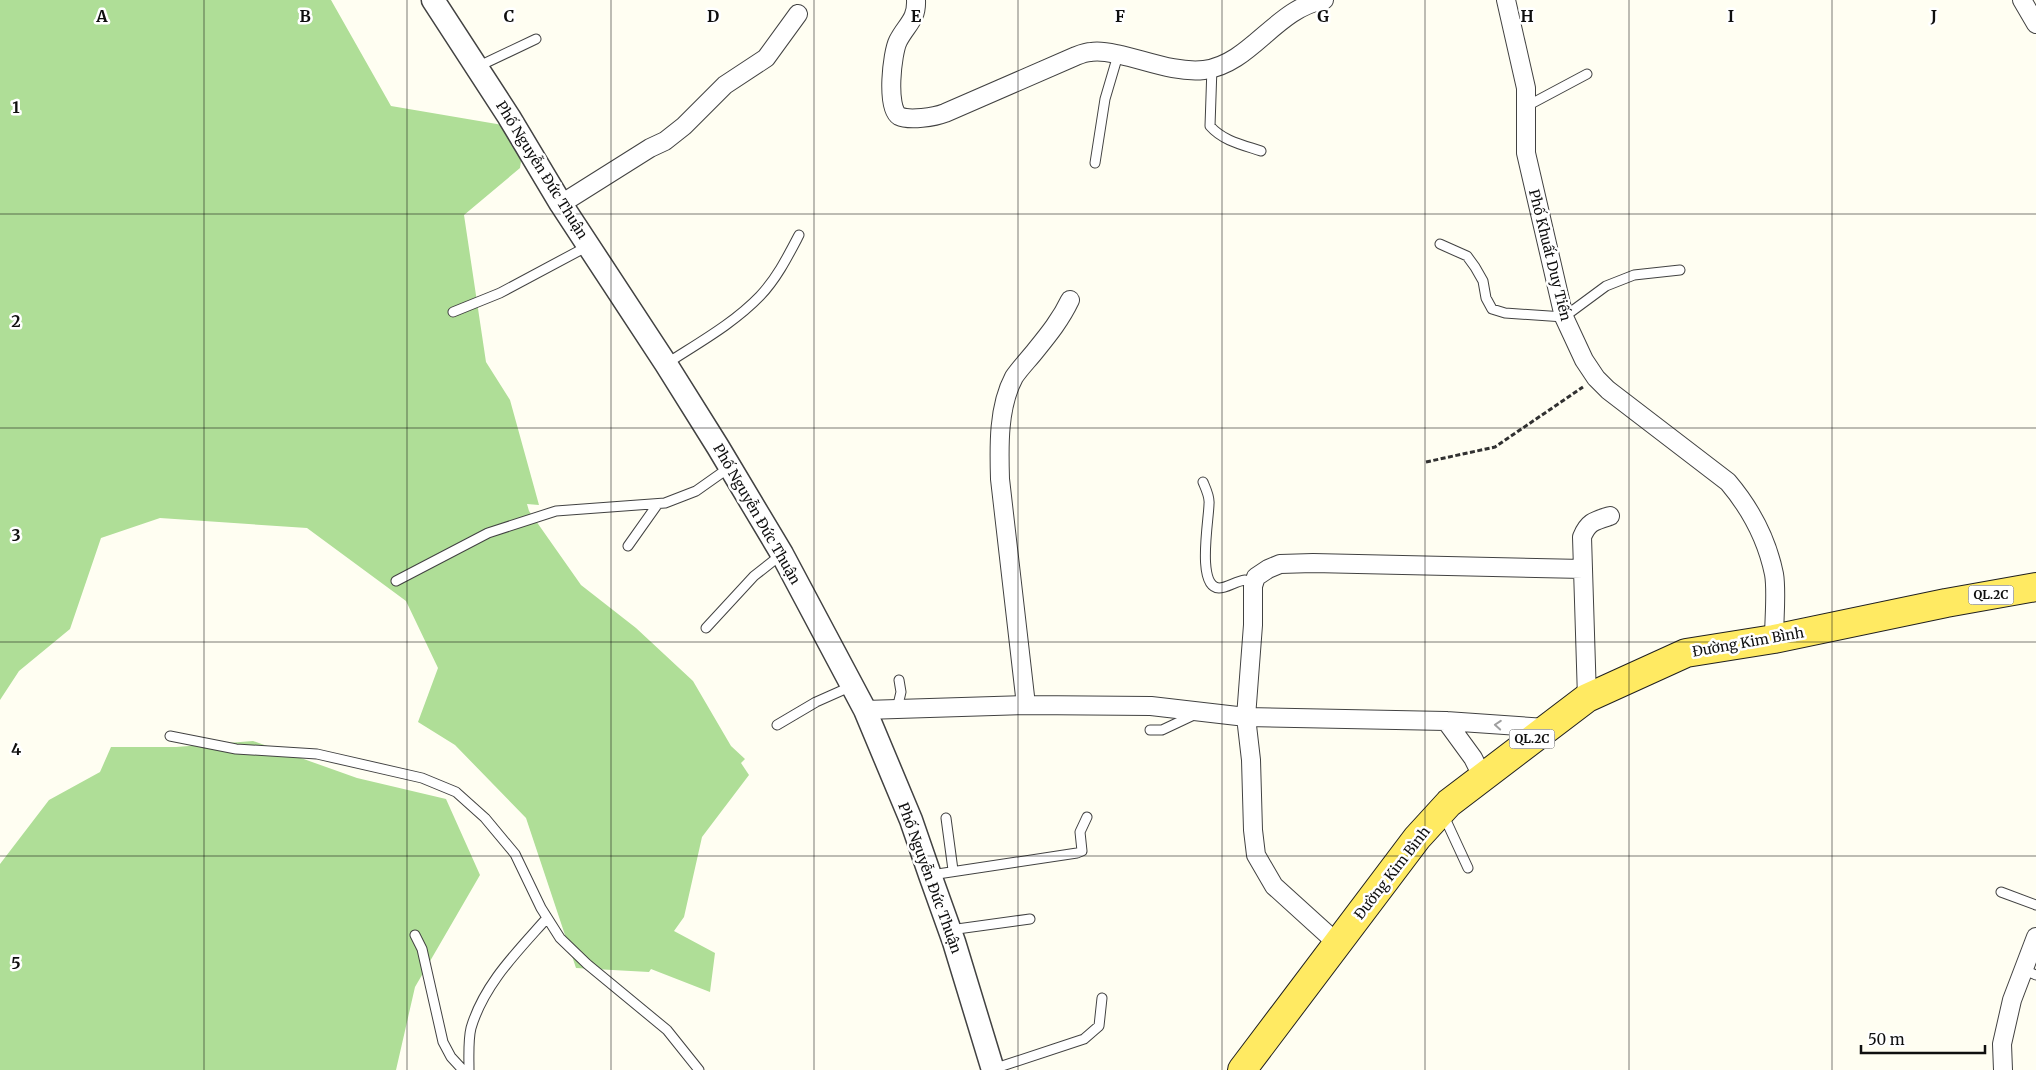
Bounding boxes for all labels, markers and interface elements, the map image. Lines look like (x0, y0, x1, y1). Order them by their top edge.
text: A (95, 6, 108, 26)
text: B (299, 6, 311, 26)
text: C (504, 6, 514, 26)
text: D (707, 6, 719, 26)
text: E (911, 6, 922, 26)
text: F (1115, 6, 1125, 26)
text: G (1317, 6, 1329, 26)
text: H (1520, 6, 1534, 26)
text: I (1728, 6, 1734, 26)
text: J (1930, 6, 1937, 26)
text: 1 (12, 97, 20, 117)
street label: Phố Nguyễn Đức Thuận (492, 98, 592, 242)
street label: Phố Khuất Duy Tiến (1525, 187, 1575, 323)
text: 2 (11, 311, 21, 331)
street label: Phố Nguyễn Đức Thuận (709, 441, 805, 587)
text: 3 (11, 525, 21, 545)
road number: QL.2C (1968, 586, 2014, 604)
street label: Đường Kim Bình (1691, 623, 1805, 661)
one-way arrow (1494, 719, 1502, 730)
road number: QL.2C (1510, 730, 1554, 749)
text: 4 (11, 739, 21, 759)
street label: Phố Nguyễn Đức Thuận (894, 800, 966, 956)
street label: Đường Kim Bình (1350, 823, 1434, 923)
text: 5 (11, 953, 21, 973)
scale bar (1861, 1022, 1985, 1054)
text: 50 m (1868, 1030, 1905, 1049)

